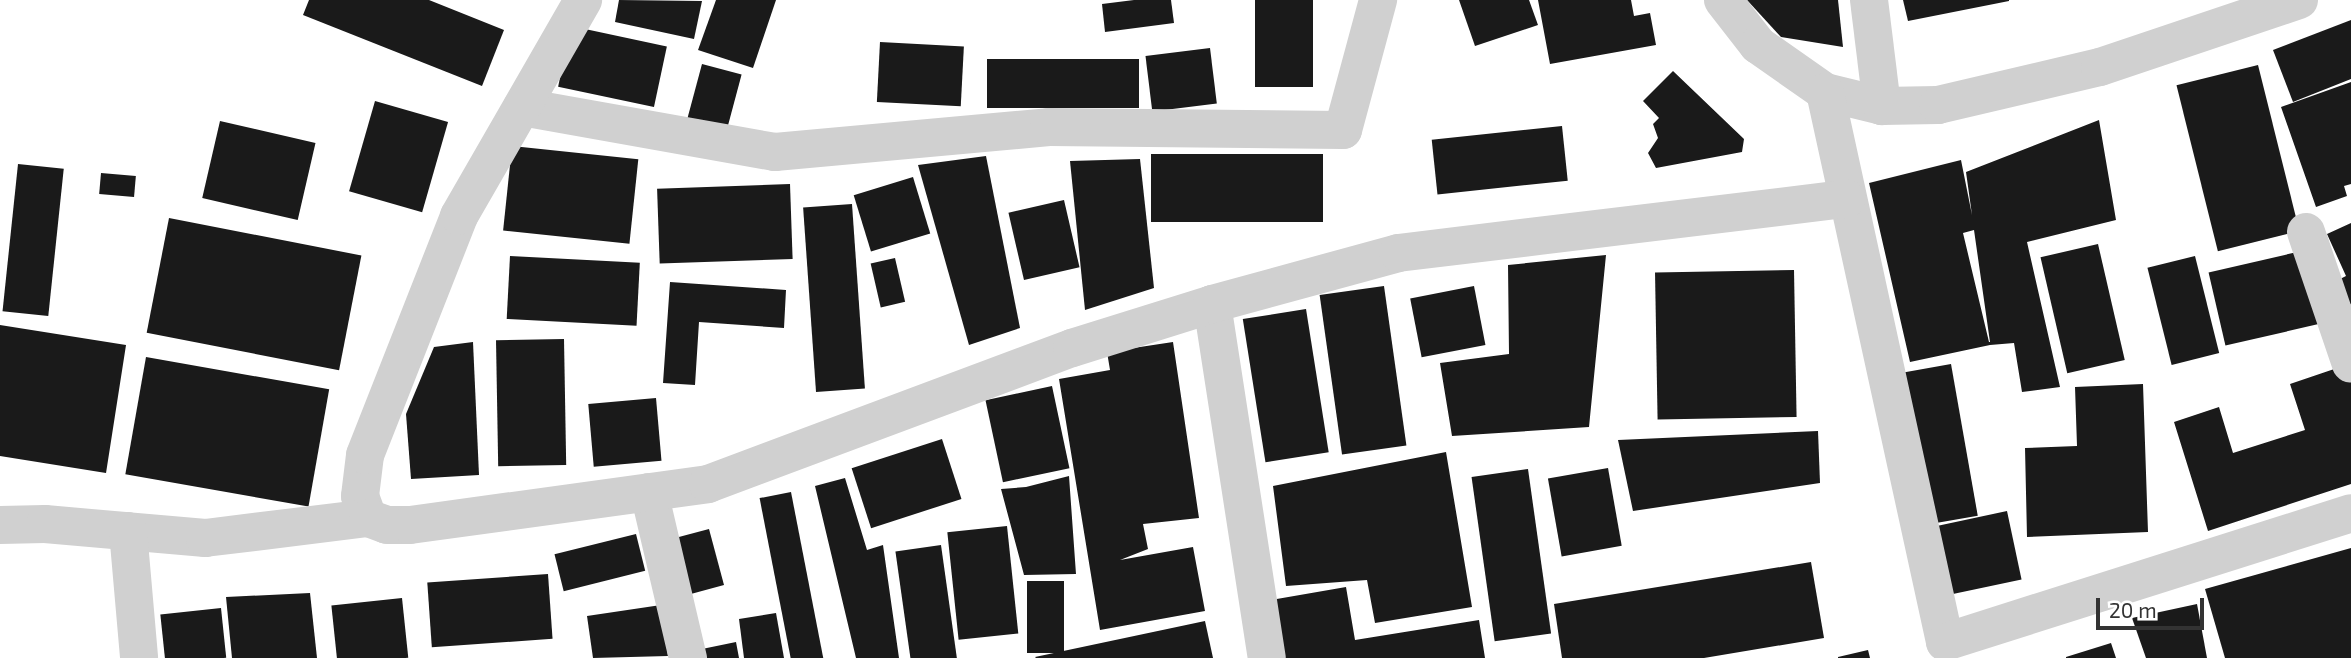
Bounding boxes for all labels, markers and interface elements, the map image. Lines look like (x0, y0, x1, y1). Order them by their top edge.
scale bar (2099, 584, 2208, 628)
text: 20 m (2109, 597, 2157, 622)

